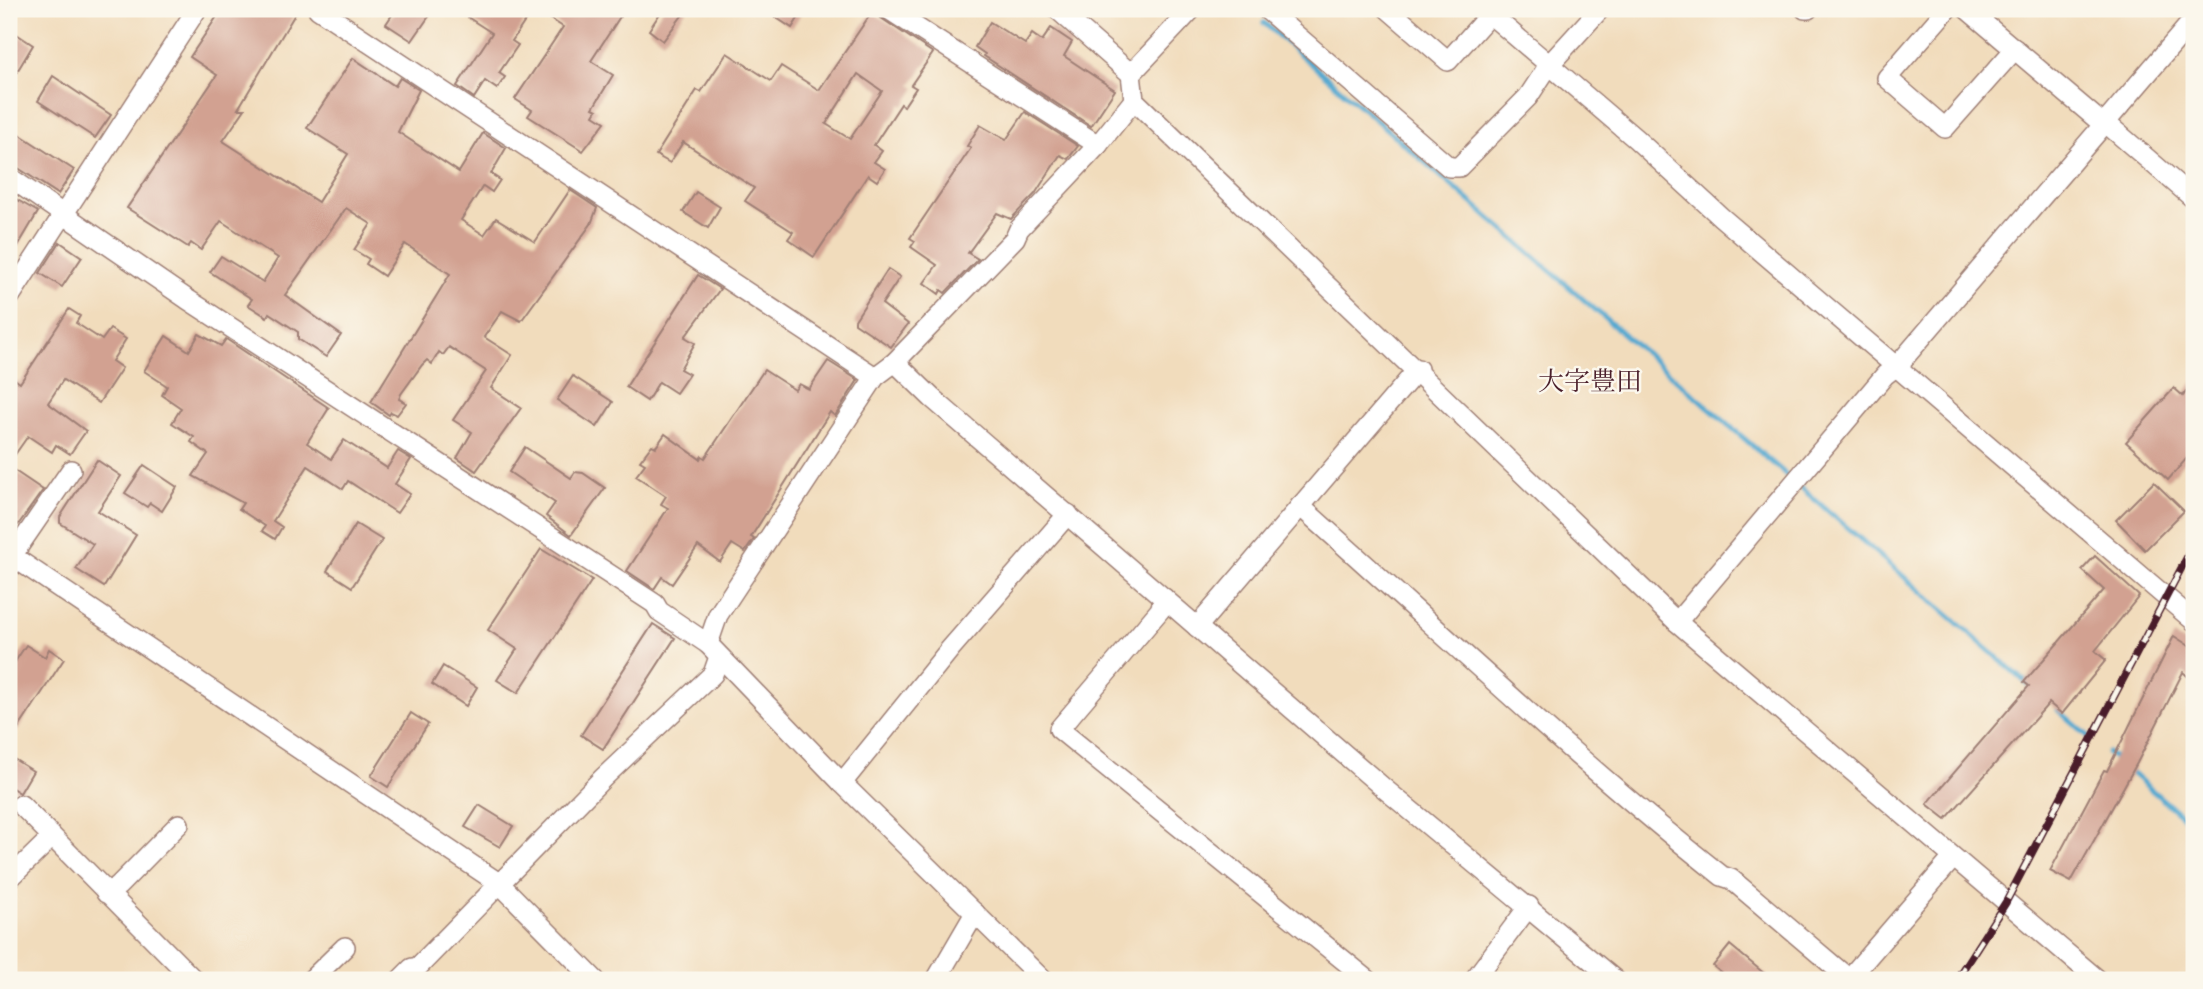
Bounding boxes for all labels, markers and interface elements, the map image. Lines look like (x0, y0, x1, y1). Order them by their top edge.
district label: 大字豊田 (1538, 365, 1642, 397)

